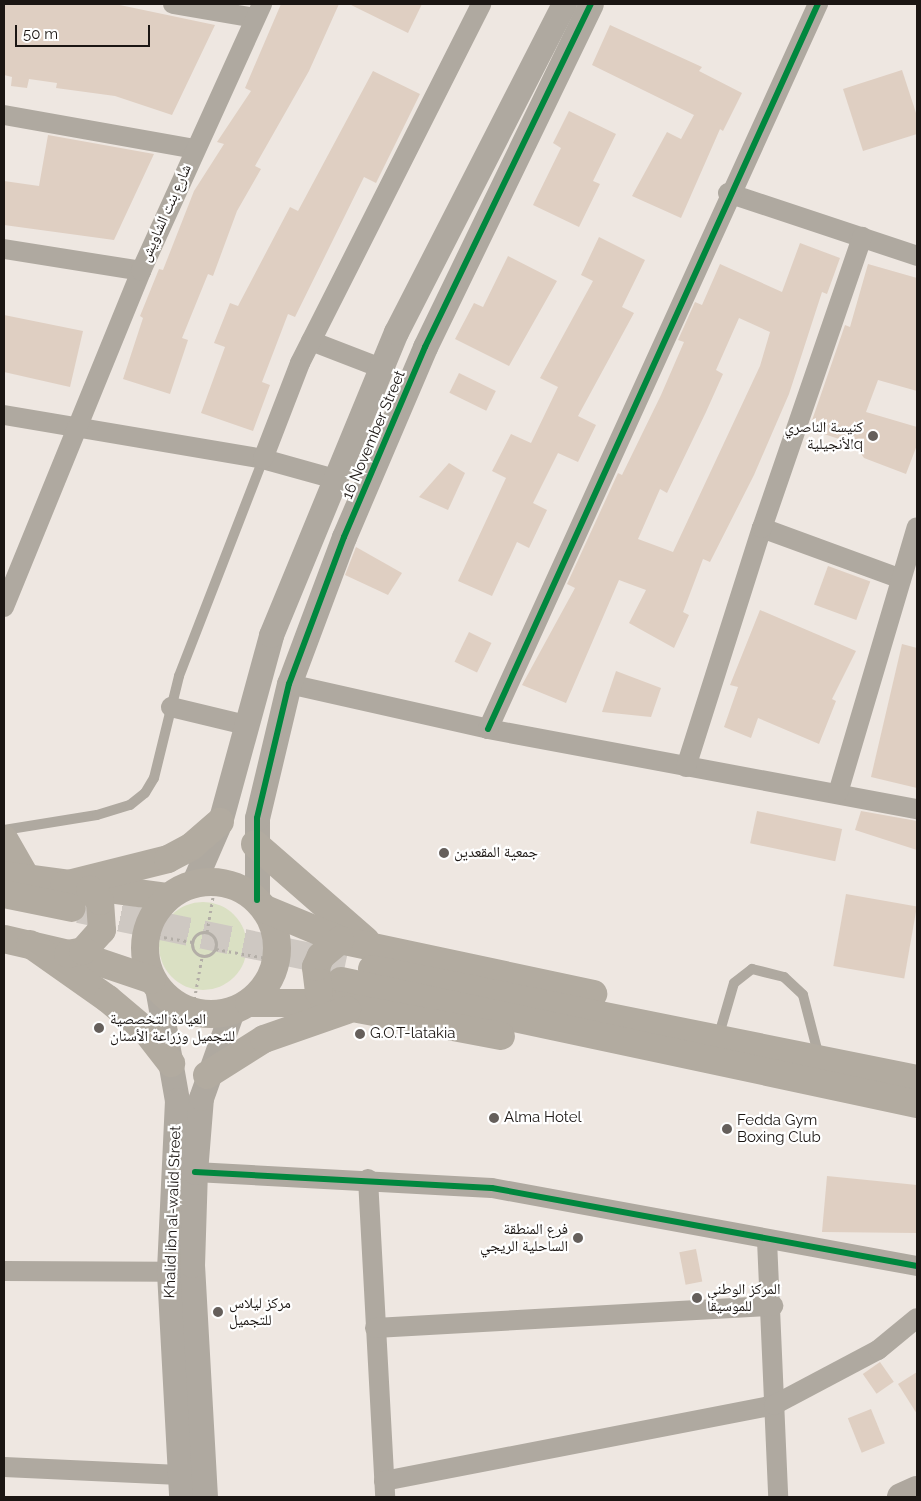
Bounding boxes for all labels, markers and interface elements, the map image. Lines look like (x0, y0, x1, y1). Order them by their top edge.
scale bar (18, 15, 152, 47)
text: 50 m (23, 25, 58, 43)
street label: شارع بنت الشاويش (136, 161, 196, 265)
street label: 16 November Street (339, 368, 409, 502)
place label: كنيسة الناصري الأنجيليةq (784, 418, 863, 453)
marker: كنيسة الناصري الأنجيليةq (867, 430, 879, 442)
place label: جمعية المقعدين (454, 844, 538, 862)
marker: جمعية المقعدين (438, 847, 450, 859)
place label: العيادة التخصصية للتجميل وزراعة الأسنان (110, 1010, 235, 1045)
marker: العيادة التخصصية للتجميل وزراعة الأسنان (92, 1021, 106, 1035)
place label: G.O.T-latakia (370, 1025, 455, 1043)
marker: G.O.T-latakia (354, 1028, 366, 1040)
place label: Alma Hotel (504, 1109, 582, 1127)
place label: Fedda Gym Boxing Club (737, 1111, 821, 1146)
marker: Alma Hotel (488, 1112, 500, 1124)
marker: Fedda Gym Boxing Club (721, 1123, 733, 1135)
street label: Khalid ibn al-walid Street (161, 1125, 185, 1299)
place label: فرع المنطقة الساحلية الريجي (480, 1220, 568, 1255)
marker: فرع المنطقة الساحلية الريجي (572, 1232, 584, 1244)
place label: المركز الوطني للموسيقا (707, 1280, 780, 1315)
marker: المركز الوطني للموسيقا (691, 1292, 703, 1304)
place label: مركز ليلاس للتجميل (229, 1294, 291, 1329)
marker: مركز ليلاس للتجميل (211, 1305, 225, 1319)

